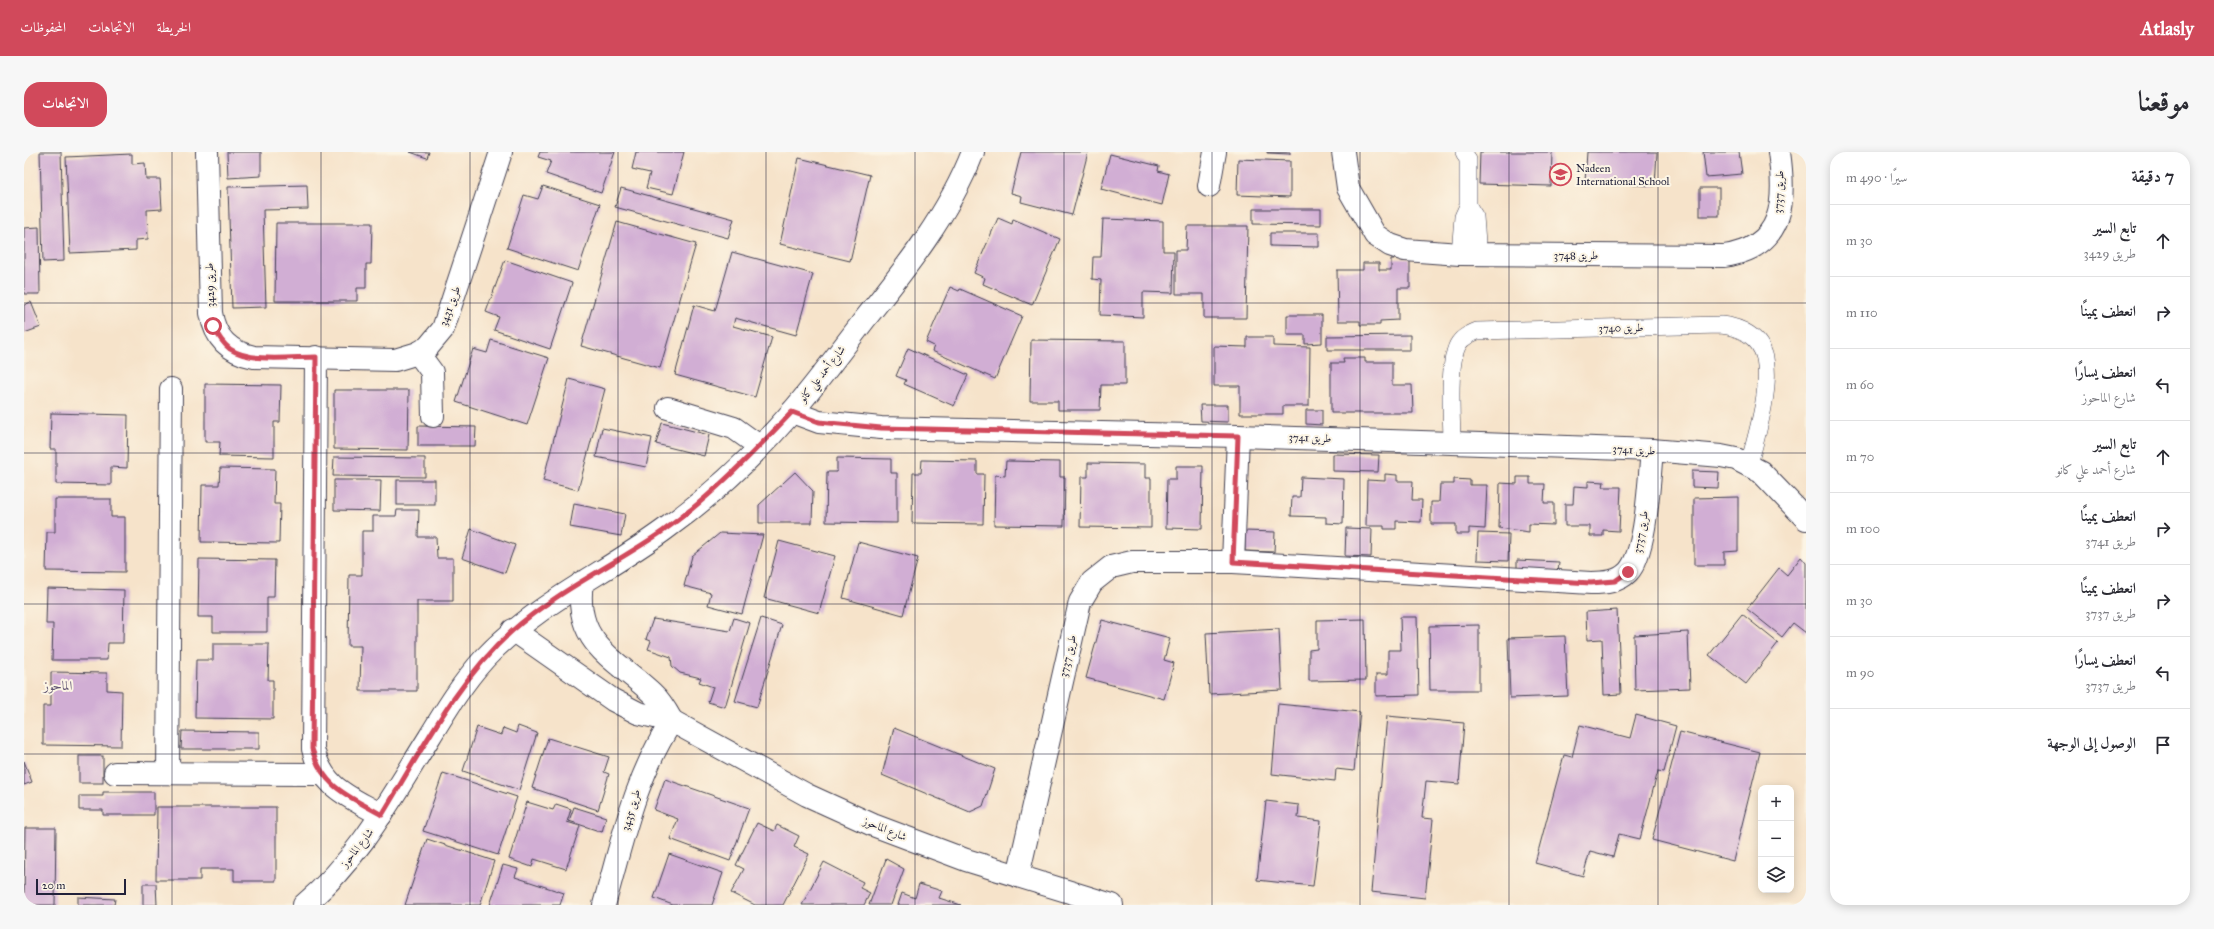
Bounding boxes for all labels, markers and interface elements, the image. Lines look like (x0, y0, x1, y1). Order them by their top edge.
text: Atlasly (2141, 17, 2194, 40)
text: المحفوظات (20, 19, 66, 36)
text: الاتجاهات (88, 19, 135, 36)
text: الخريطة (157, 19, 191, 36)
button: الاتجاهات (24, 82, 107, 127)
text: موقعنا (2138, 84, 2190, 119)
school or university icon: Nadeen International School (1547, 161, 1573, 187)
place label: Nadeen International School (1576, 162, 1669, 188)
text: 7 دقيقة (2132, 166, 2174, 187)
street label: طريق 3737 (1771, 170, 1788, 214)
text: سيرًا · 490 m (1846, 170, 1907, 186)
text: تابع السير (2094, 219, 2136, 237)
icon: ahead (2152, 230, 2174, 252)
text: 30 m (1846, 233, 1873, 249)
text: طريق 3429 (2084, 246, 2136, 262)
street label: طريق 3748 (1554, 249, 1598, 263)
street label: طريق 3429 (203, 263, 218, 307)
street label: طريق 3431 (437, 284, 464, 328)
text: انعطف يمينًا (2081, 302, 2136, 320)
icon: right (2152, 302, 2174, 324)
text: 110 m (1846, 305, 1878, 321)
route start (204, 317, 222, 335)
street label: طريق 3740 (1598, 321, 1644, 336)
street label: شارع أحمد علي كانو (794, 342, 851, 408)
text: انعطف يسارًا (2074, 363, 2136, 381)
icon: left (2152, 374, 2174, 396)
text: 60 m (1846, 377, 1874, 393)
text: شارع الماحوز (2082, 390, 2136, 406)
street label: طريق 3741 (1288, 431, 1332, 446)
text: تابع السير (2094, 435, 2136, 453)
street label: طريق 3741 (1612, 442, 1656, 459)
icon: ahead (2152, 446, 2174, 468)
text: 70 m (1846, 449, 1874, 465)
text: شارع أحمد علي كانو (2056, 462, 2136, 478)
text: انعطف يمينًا (2081, 507, 2136, 525)
street label: طريق 3737 (1631, 510, 1652, 554)
icon: right (2152, 518, 2174, 540)
text: 100 m (1846, 521, 1880, 537)
text: طريق 3741 (2085, 534, 2136, 550)
route end (1619, 563, 1637, 581)
text: انعطف يمينًا (2081, 579, 2136, 597)
icon: right (2152, 590, 2174, 612)
text: 30 m (1846, 593, 1873, 609)
text: طريق 3737 (2085, 606, 2136, 622)
street label: طريق 3737 (1057, 634, 1080, 679)
text: انعطف يسارًا (2074, 651, 2136, 669)
icon: left (2152, 662, 2174, 684)
text: 90 m (1846, 665, 1874, 681)
district label: الماحوز (42, 678, 72, 694)
text: طريق 3737 (2085, 678, 2136, 694)
text: الوصول إلى الوجهة (2047, 734, 2136, 752)
icon: arrive (2152, 734, 2174, 756)
map controls (1758, 785, 1794, 893)
button: + (1758, 785, 1794, 821)
street label: طريق 3435 (619, 788, 644, 833)
street label: شارع الماحوز (859, 814, 909, 846)
button: − (1758, 821, 1794, 857)
street label: شارع الماحوز (337, 826, 379, 873)
button: layers (1758, 857, 1794, 893)
scale bar (36, 877, 126, 896)
text: 20 m (42, 879, 65, 892)

